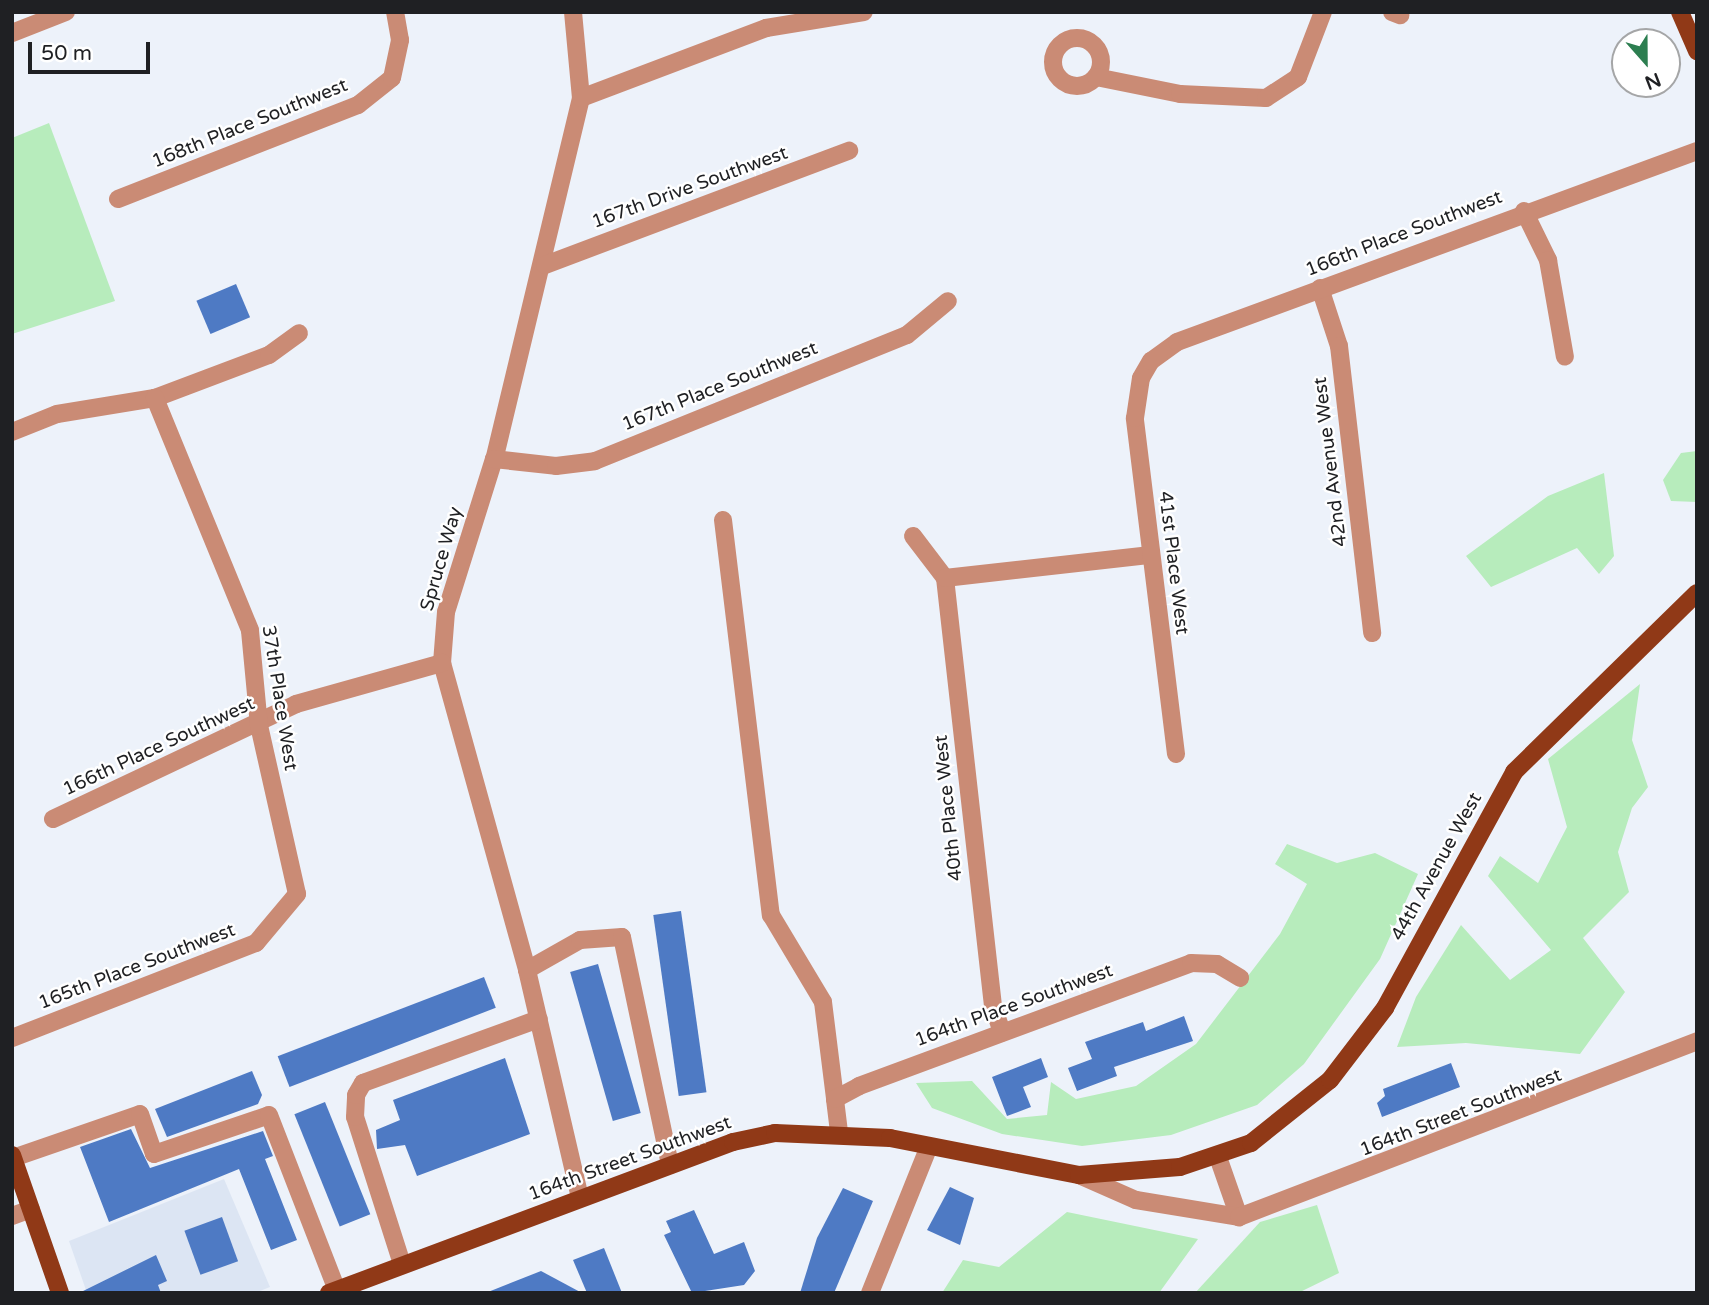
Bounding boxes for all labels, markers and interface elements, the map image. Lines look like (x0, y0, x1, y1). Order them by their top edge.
scale bar (32, 28, 154, 72)
north arrow (1611, 28, 1681, 98)
text: 50 m (41, 41, 92, 66)
text: N (1642, 68, 1664, 94)
street label: 168th Place Southwest (149, 74, 351, 174)
street label: 167th Drive Southwest (589, 142, 791, 234)
street label: 166th Place Southwest (1302, 186, 1506, 282)
street label: 167th Place Southwest (619, 337, 821, 437)
street label: 42nd Avenue West (1309, 376, 1353, 548)
street label: 41st Place West (1153, 490, 1193, 636)
street label: Spruce Way (416, 504, 468, 614)
street label: 37th Place West (256, 624, 302, 772)
street label: 166th Place Southwest (60, 693, 258, 801)
street label: 40th Place West (930, 734, 968, 882)
street label: 44th Avenue West (1387, 789, 1487, 945)
street label: 165th Place Southwest (35, 919, 239, 1015)
street label: 164th Place Southwest (912, 960, 1116, 1052)
street label: 164th Street Southwest (1357, 1064, 1565, 1162)
street label: 164th Street Southwest (525, 1112, 735, 1206)

